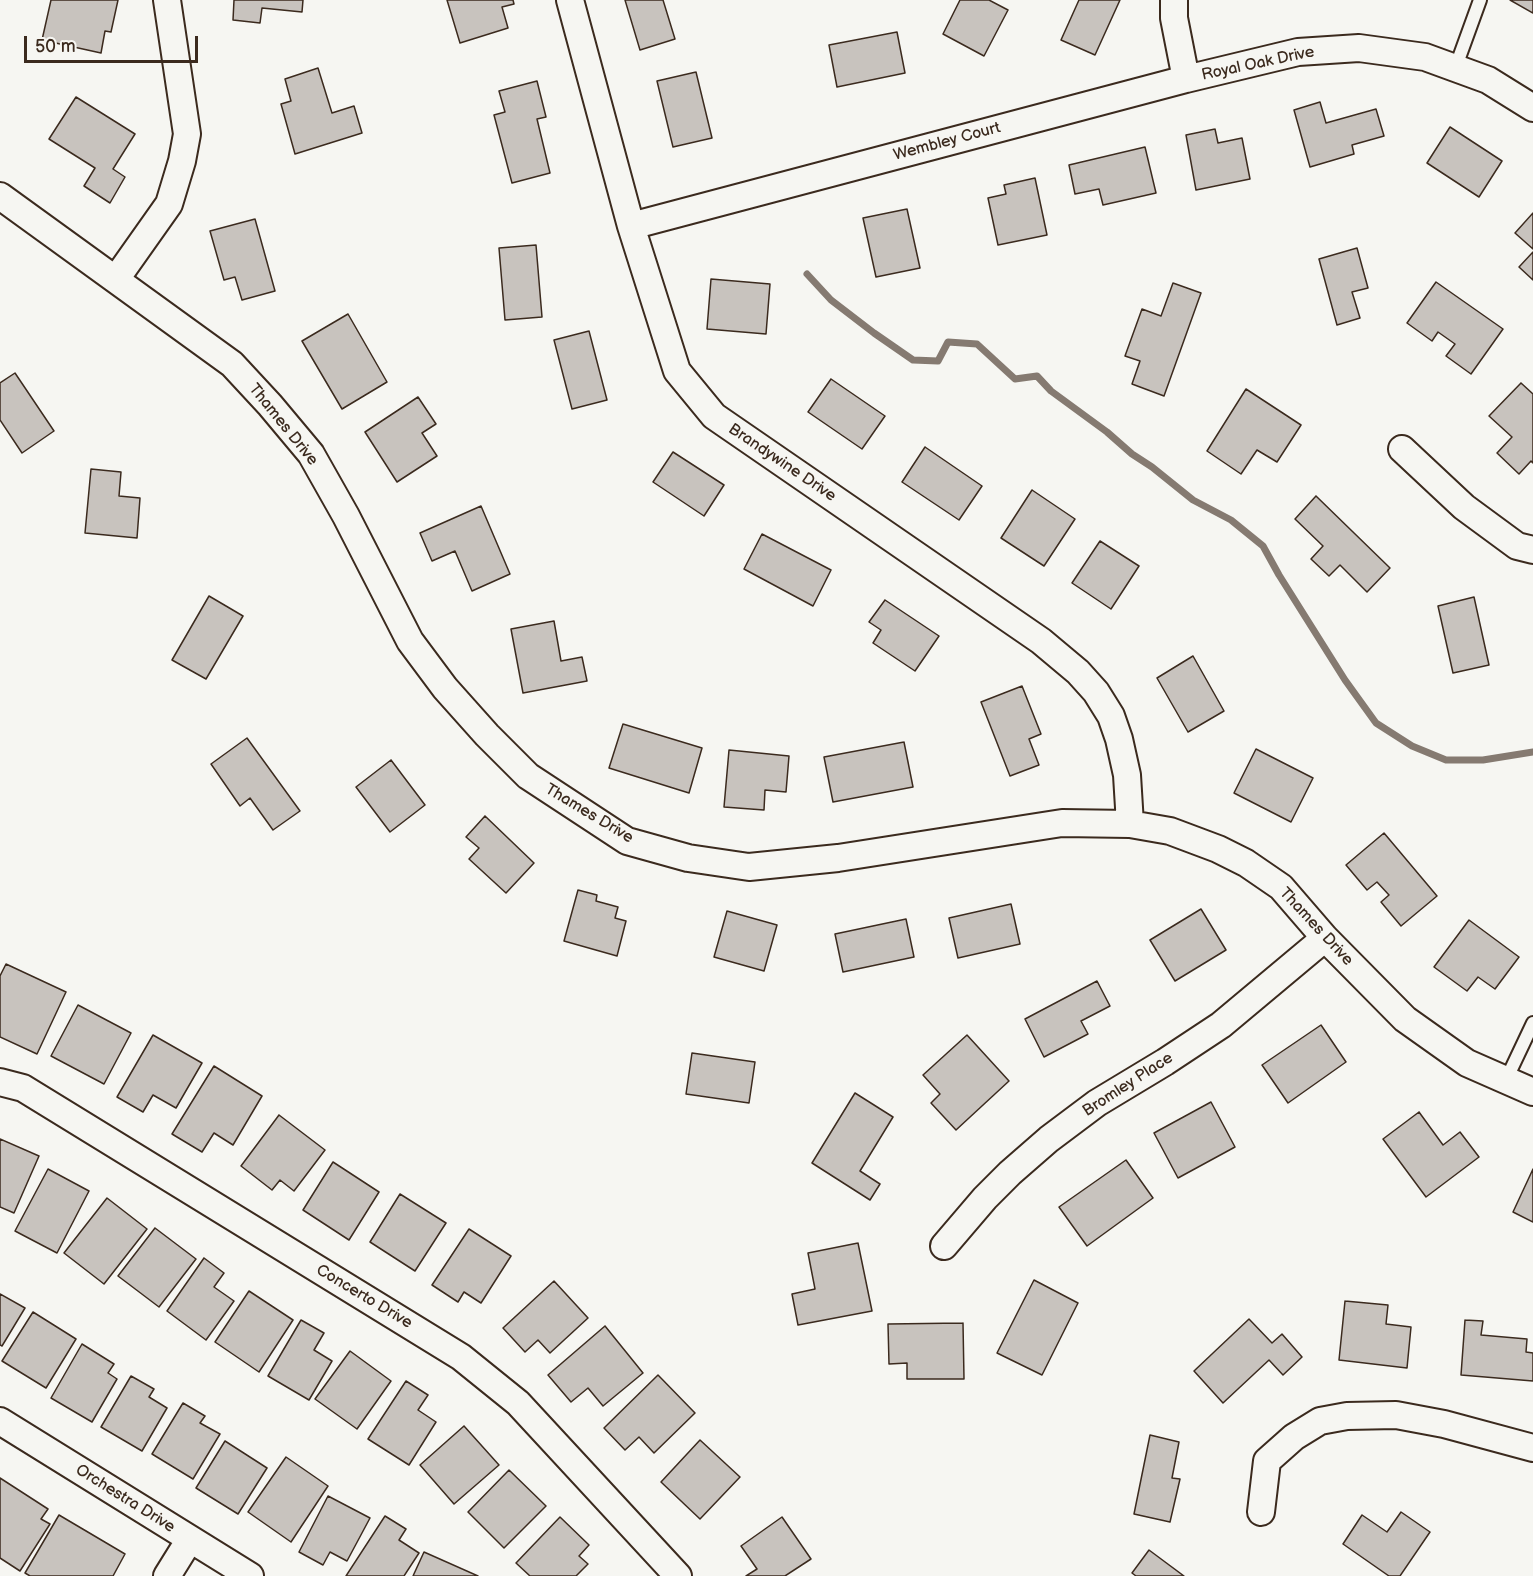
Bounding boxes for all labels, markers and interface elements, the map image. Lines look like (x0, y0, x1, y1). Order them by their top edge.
scale bar (27, 24, 201, 62)
text: 50 m (35, 36, 76, 57)
street label: Royal Oak Drive (1200, 43, 1316, 85)
street label: Wembley Court (891, 118, 1003, 166)
street label: Thames Drive (244, 380, 322, 470)
street label: Brandywine Drive (724, 420, 840, 506)
street label: Thames Drive (541, 780, 637, 848)
street label: Thames Drive (1275, 884, 1357, 970)
street label: Bromley Place (1079, 1049, 1177, 1121)
street label: Concerto Drive (312, 1261, 416, 1333)
street label: Orchestra Drive (72, 1461, 178, 1537)

